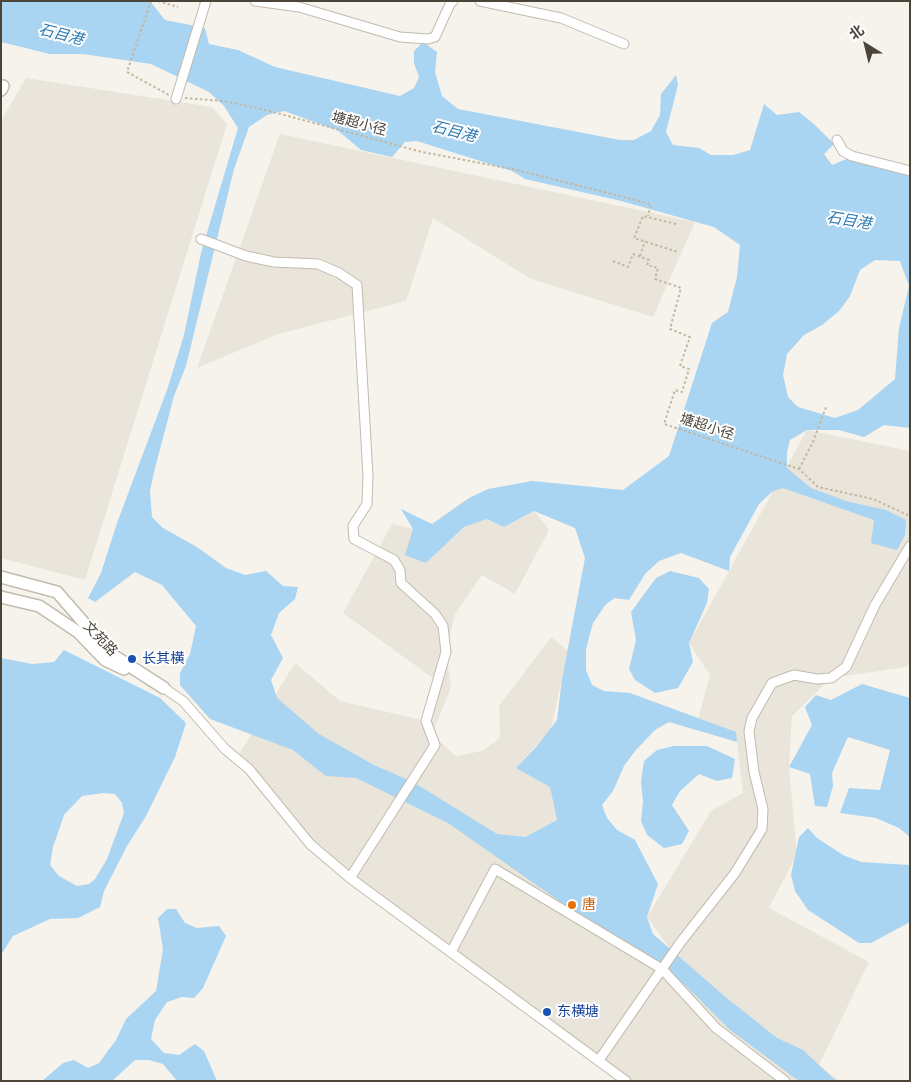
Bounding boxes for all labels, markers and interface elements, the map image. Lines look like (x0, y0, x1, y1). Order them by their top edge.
north arrow (841, 20, 891, 70)
water label: 石目港 (37, 21, 85, 49)
text: 北 (846, 21, 868, 43)
street label: 塘超小径 (330, 109, 388, 139)
water label: 石目港 (430, 118, 478, 146)
water label: 石目港 (825, 209, 873, 233)
street label: 塘超小径 (678, 410, 736, 444)
street label: 文苑路 (79, 618, 121, 660)
place label: 长其横 (142, 651, 184, 667)
marker: 长其横 (126, 653, 138, 665)
place label: 唐 (582, 897, 596, 913)
marker: 唐 (566, 899, 578, 911)
place label: 东横塘 (557, 1004, 599, 1020)
marker: 东横塘 (541, 1006, 553, 1018)

